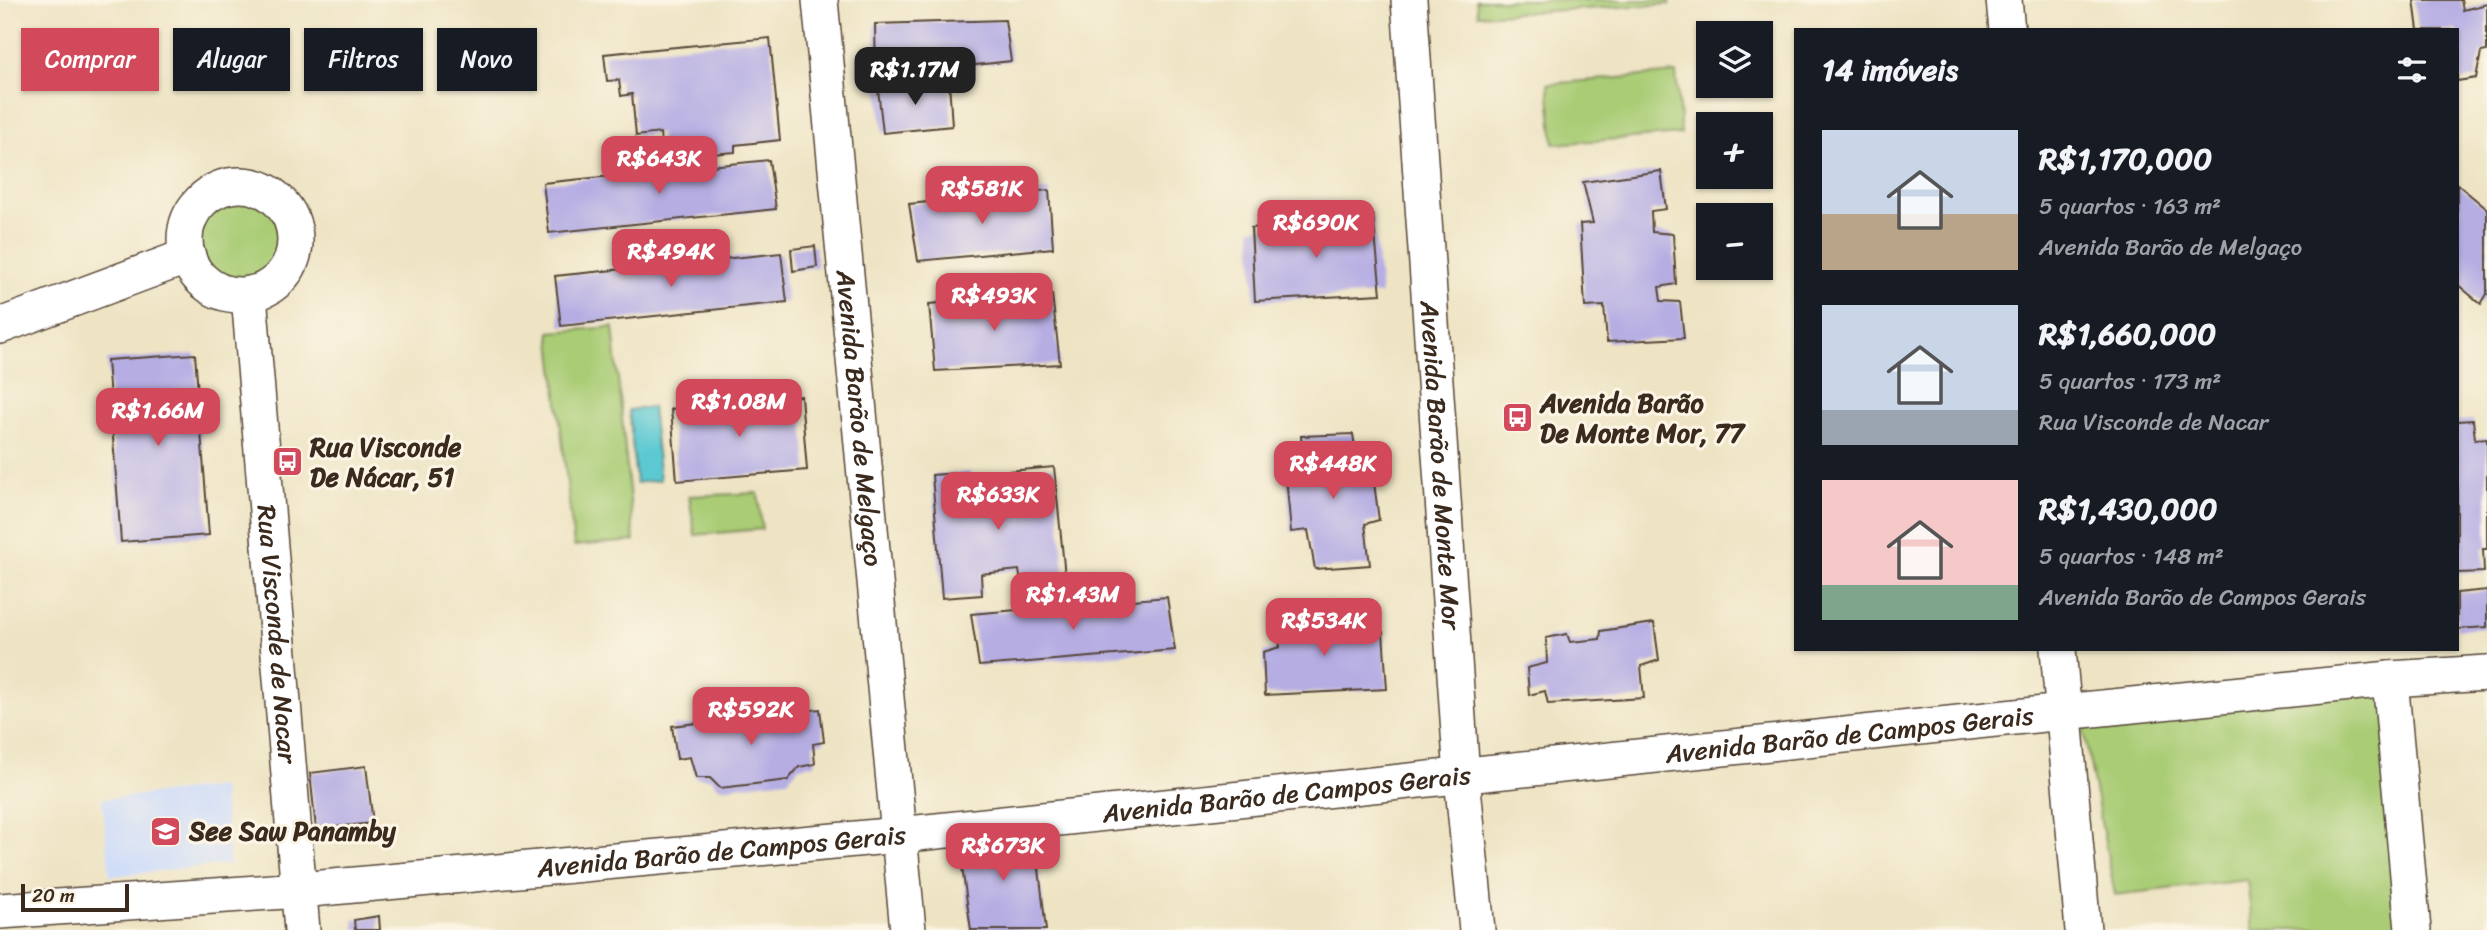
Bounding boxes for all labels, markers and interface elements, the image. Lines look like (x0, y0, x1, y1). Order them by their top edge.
map controls (1696, 21, 1773, 280)
button: layers (1696, 21, 1773, 98)
chip: Comprar (21, 28, 159, 91)
chip: Alugar (173, 28, 290, 91)
chip: Filtros (304, 28, 423, 91)
chip: Novo (437, 28, 537, 91)
text: 14 imóveis (1822, 43, 1958, 97)
pin: R$1.17M (850, 48, 980, 107)
text: R$1.17M (871, 49, 959, 90)
icon: filters (2393, 51, 2431, 89)
button: + (1696, 112, 1773, 189)
text: R$1,170,000 (2039, 132, 2212, 186)
pin: R$643K (602, 136, 716, 196)
text: R$643K (617, 138, 701, 179)
icon: home (1878, 158, 1962, 242)
pin: R$581K (925, 166, 1039, 226)
text: R$581K (941, 168, 1023, 209)
text: 5 quartos · 163 m² (2039, 186, 2221, 227)
pin: R$690K (1259, 201, 1373, 260)
text: R$690K (1273, 202, 1359, 243)
button: − (1696, 203, 1773, 280)
text: Avenida Barão de Melgaço (2039, 227, 2302, 268)
pin: R$494K (614, 230, 728, 289)
text: R$494K (628, 231, 714, 272)
street label: Avenida Barão de Melgaço (823, 267, 896, 569)
pin: R$493K (937, 274, 1051, 333)
text: R$493K (952, 275, 1036, 316)
street label: Avenida Barão de Monte Mor (1406, 298, 1475, 632)
text: R$1,660,000 (2039, 307, 2216, 361)
icon: home (1878, 333, 1962, 417)
text: 5 quartos · 173 m² (2039, 361, 2221, 402)
pin: R$1.08M (674, 380, 804, 439)
place label: Avenida Barão De Monte Mor, 77 (1539, 380, 1746, 456)
text: R$1.08M (692, 381, 786, 422)
pin: R$1.66M (93, 388, 223, 448)
text: R$1.66M (112, 390, 204, 431)
bus stop icon: Avenida Barão De Monte Mor, 77 (1500, 401, 1534, 435)
text: Rua Visconde de Nacar (2039, 402, 2268, 443)
place label: Rua Visconde De Nácar, 51 (309, 424, 462, 500)
pin: R$448K (1276, 442, 1390, 501)
text: R$448K (1290, 443, 1376, 484)
bus stop icon: Rua Visconde De Nácar, 51 (270, 445, 304, 479)
pin: R$633K (941, 472, 1055, 532)
text: R$633K (957, 474, 1039, 515)
text: R$1,430,000 (2039, 482, 2217, 536)
street label: Rua Visconde de Nacar (244, 503, 311, 766)
icon: home (1878, 508, 1962, 592)
text: 5 quartos · 148 m² (2039, 536, 2224, 577)
pin: R$1.43M (1008, 572, 1138, 632)
text: R$1.43M (1027, 574, 1119, 615)
text: Avenida Barão de Campos Gerais (2039, 577, 2366, 618)
pin: R$534K (1267, 598, 1381, 658)
text: R$534K (1282, 600, 1366, 641)
pin: R$592K (694, 688, 808, 747)
text: R$592K (709, 689, 793, 730)
street label: Avenida Barão de Campos Gerais (1662, 692, 2037, 777)
street label: Avenida Barão de Campos Gerais (1099, 752, 1474, 836)
place label: See Saw Panamby (188, 808, 396, 854)
street label: Avenida Barão de Campos Gerais (534, 811, 909, 891)
school or university icon: See Saw Panamby (149, 814, 183, 848)
pin: R$673K (946, 824, 1060, 883)
text: R$673K (962, 825, 1044, 866)
text: 20 m (32, 879, 75, 912)
scale bar (21, 881, 130, 913)

